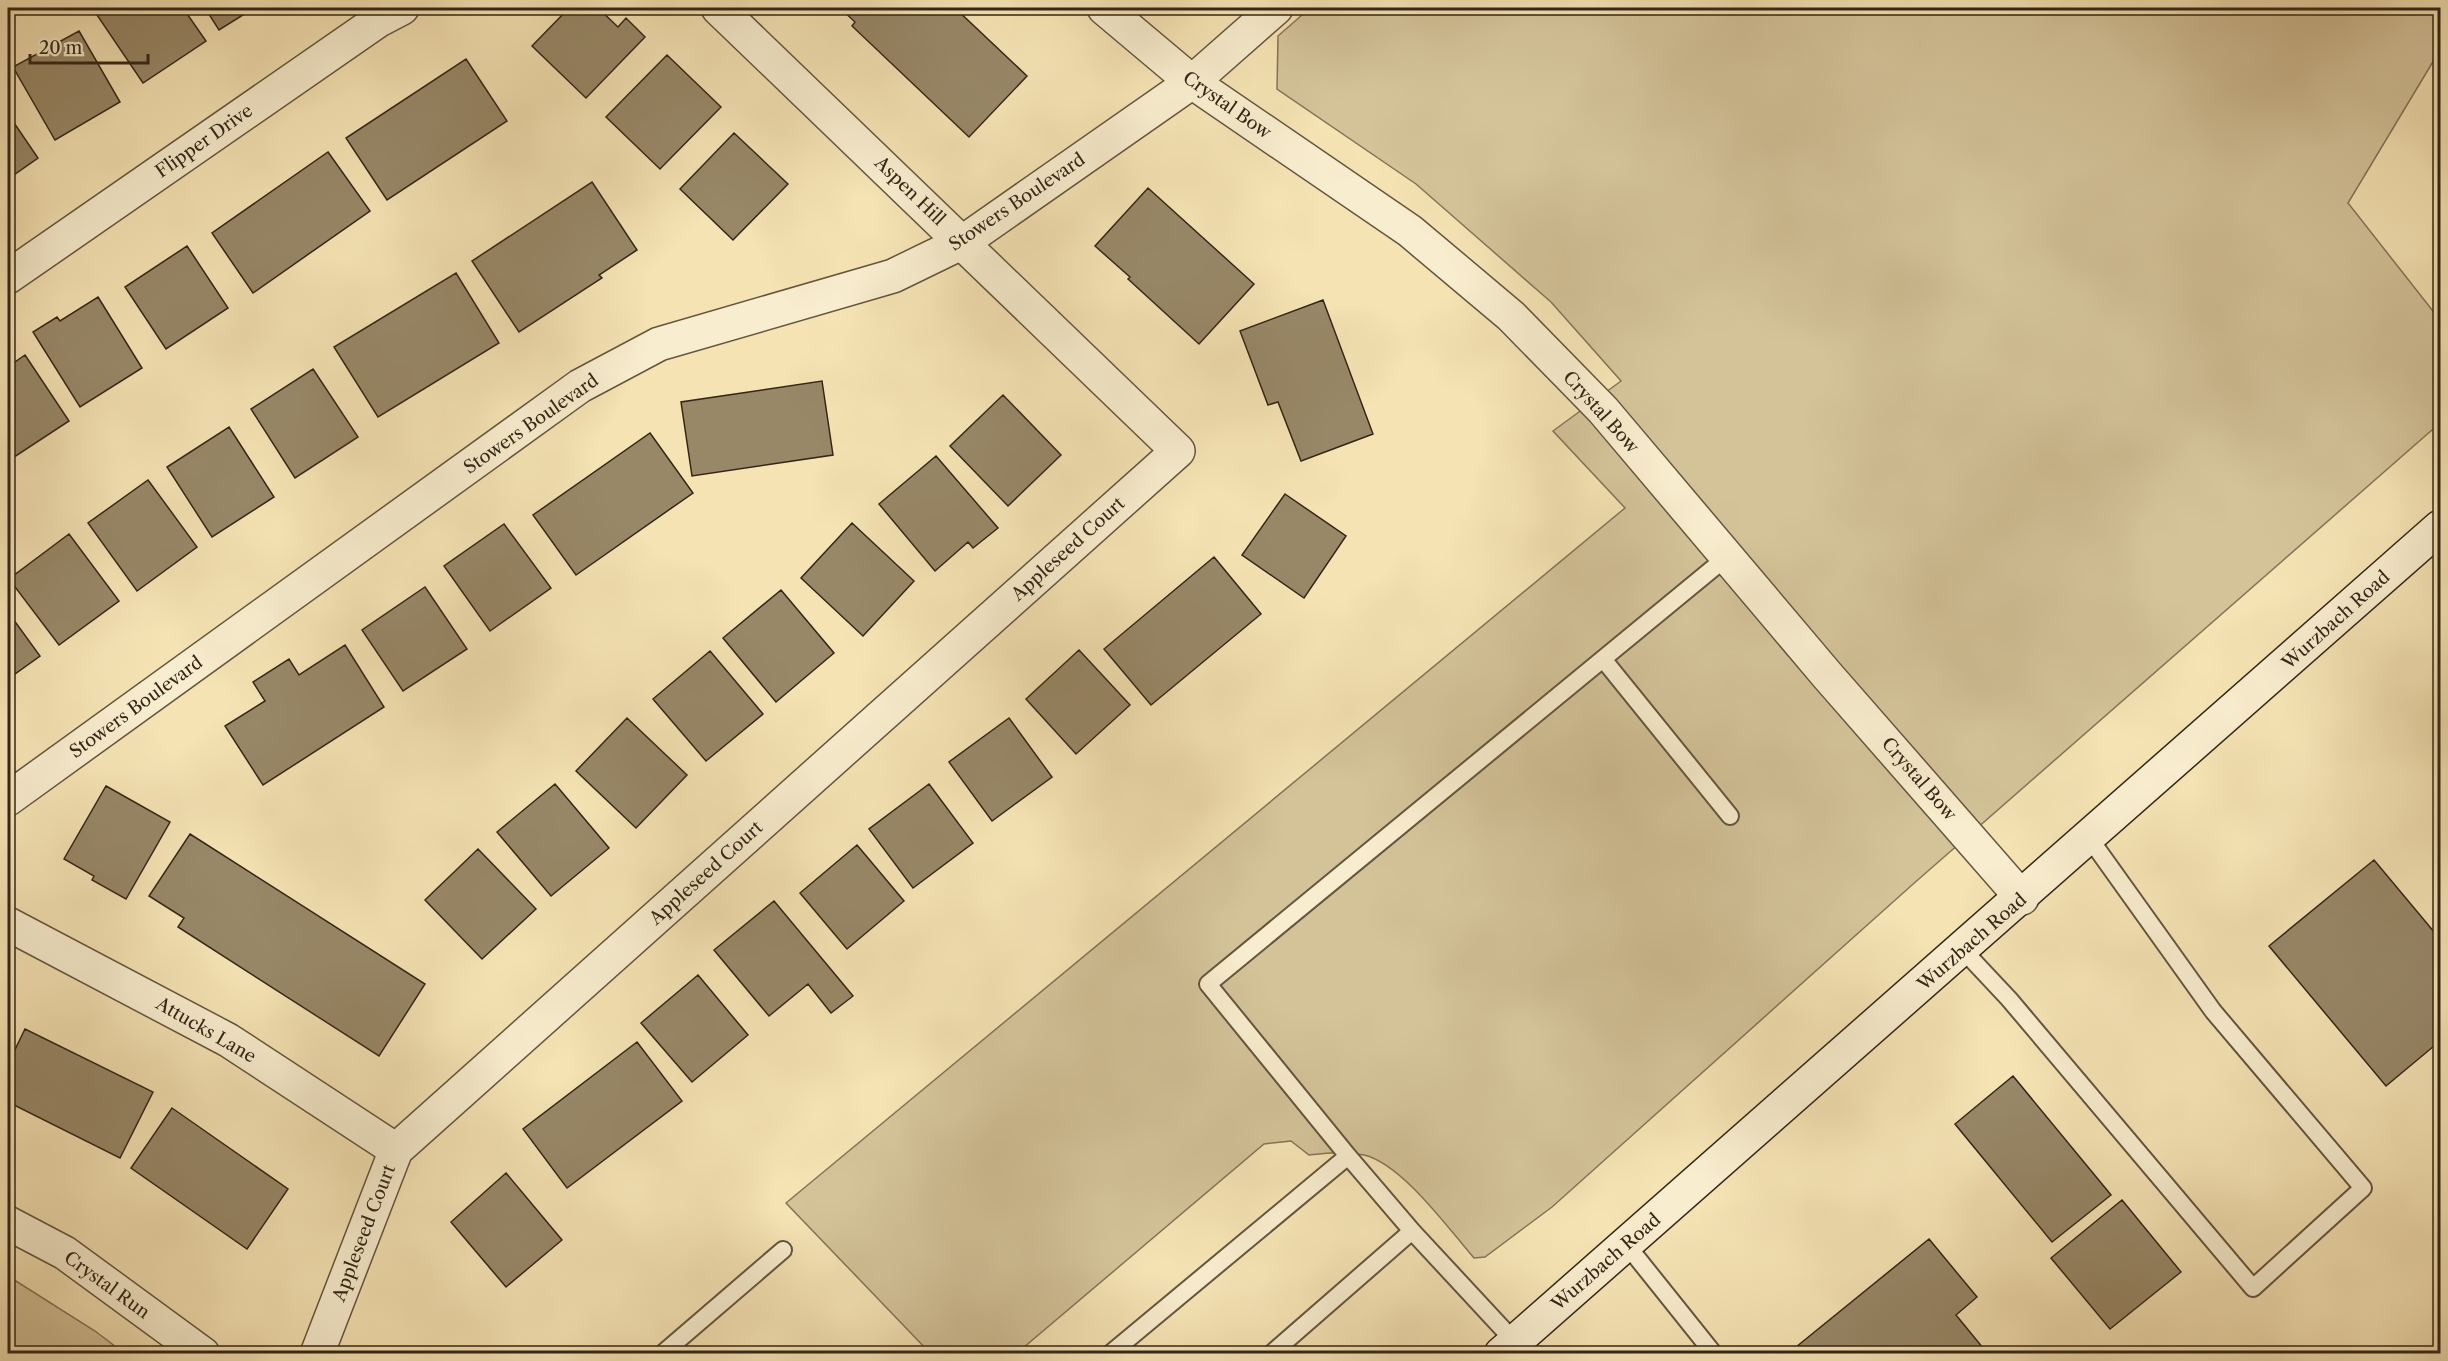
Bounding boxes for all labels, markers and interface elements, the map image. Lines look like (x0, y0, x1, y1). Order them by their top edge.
scale bar (30, 27, 148, 65)
text: 20 m (39, 37, 83, 59)
street label: Crystal Bow (1179, 66, 1276, 144)
street label: Flipper Drive (151, 99, 257, 183)
street label: Stowers Boulevard (945, 148, 1089, 256)
street label: Aspen Hill (869, 151, 950, 230)
street label: Crystal Bow (1558, 366, 1644, 458)
street label: Stowers Boulevard (459, 369, 603, 479)
street label: Appleseed Court (1006, 492, 1130, 606)
street label: Wurzbach Road (2277, 566, 2394, 675)
street label: Stowers Boulevard (65, 651, 207, 763)
street label: Crystal Bow (1877, 733, 1962, 826)
street label: Appleseed Court (644, 816, 768, 930)
street label: Wurzbach Road (1912, 889, 2031, 996)
street label: Attucks Lane (151, 992, 260, 1068)
street label: Appleseed Court (327, 1161, 400, 1305)
street label: Wurzbach Road (1546, 1209, 1665, 1316)
street label: Crystal Run (60, 1247, 154, 1323)

